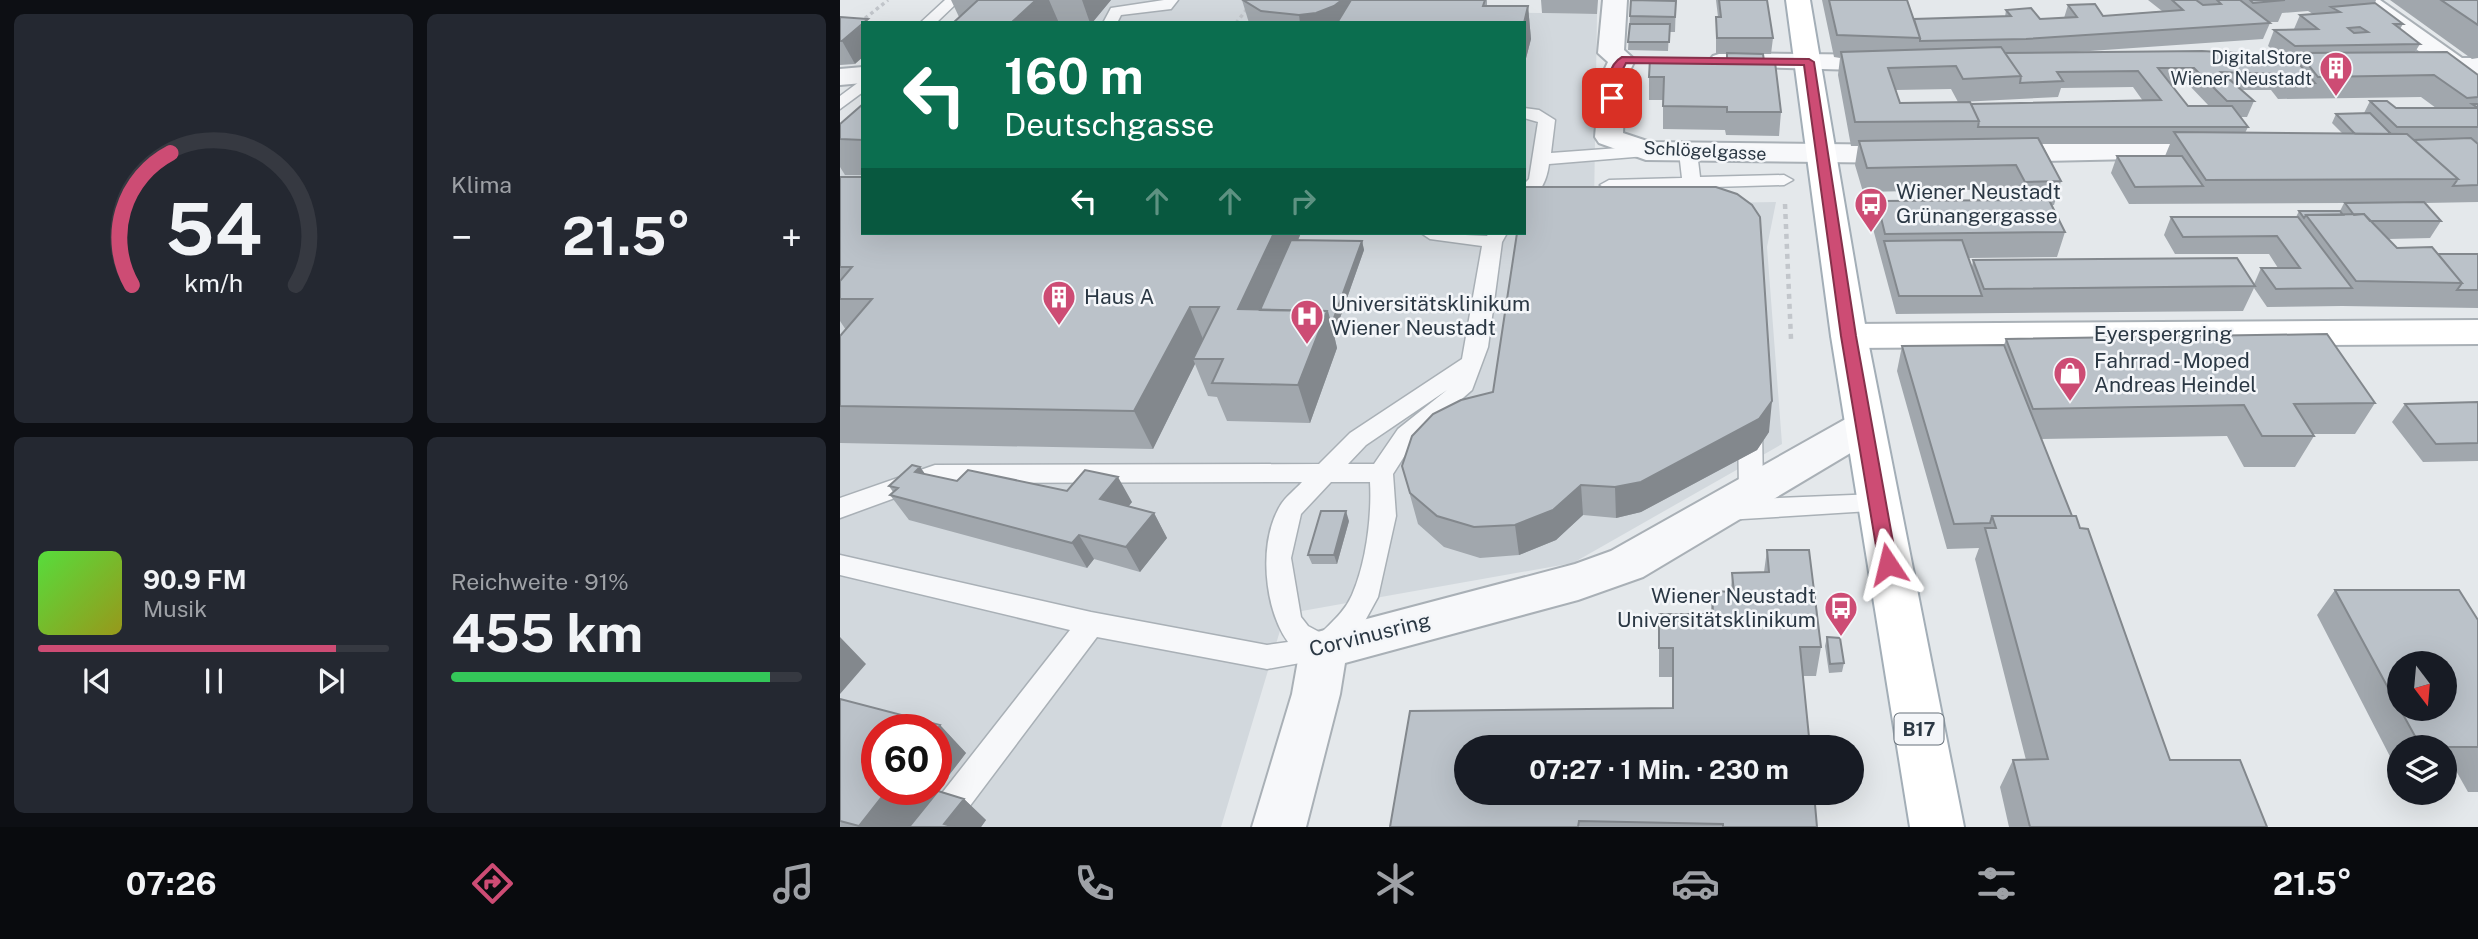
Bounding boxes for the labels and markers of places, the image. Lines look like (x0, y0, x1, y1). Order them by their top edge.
place label: DigitalStore Wiener Neustadt (2171, 47, 2312, 89)
building icon: DigitalStore Wiener Neustadt (2317, 49, 2355, 98)
pin (1582, 68, 1642, 128)
place label: Wiener Neustadt Grünangergasse (1896, 179, 2061, 228)
bus stop icon: Wiener Neustadt Grünangergasse (1852, 185, 1890, 234)
building icon: Haus A (1040, 278, 1078, 327)
place label: Haus A (1084, 284, 1154, 309)
place label: Universitätsklinikum Wiener Neustadt (1331, 291, 1530, 340)
hospital icon: Universitätsklinikum Wiener Neustadt (1288, 297, 1326, 346)
place label: Fahrrad - Moped Andreas Heindel (2094, 348, 2257, 397)
shop icon: Fahrrad - Moped Andreas Heindel (2051, 354, 2089, 403)
place label: Wiener Neustadt Universitätsklinikum (1617, 583, 1816, 632)
bus stop icon: Wiener Neustadt Universitätsklinikum (1822, 589, 1860, 638)

